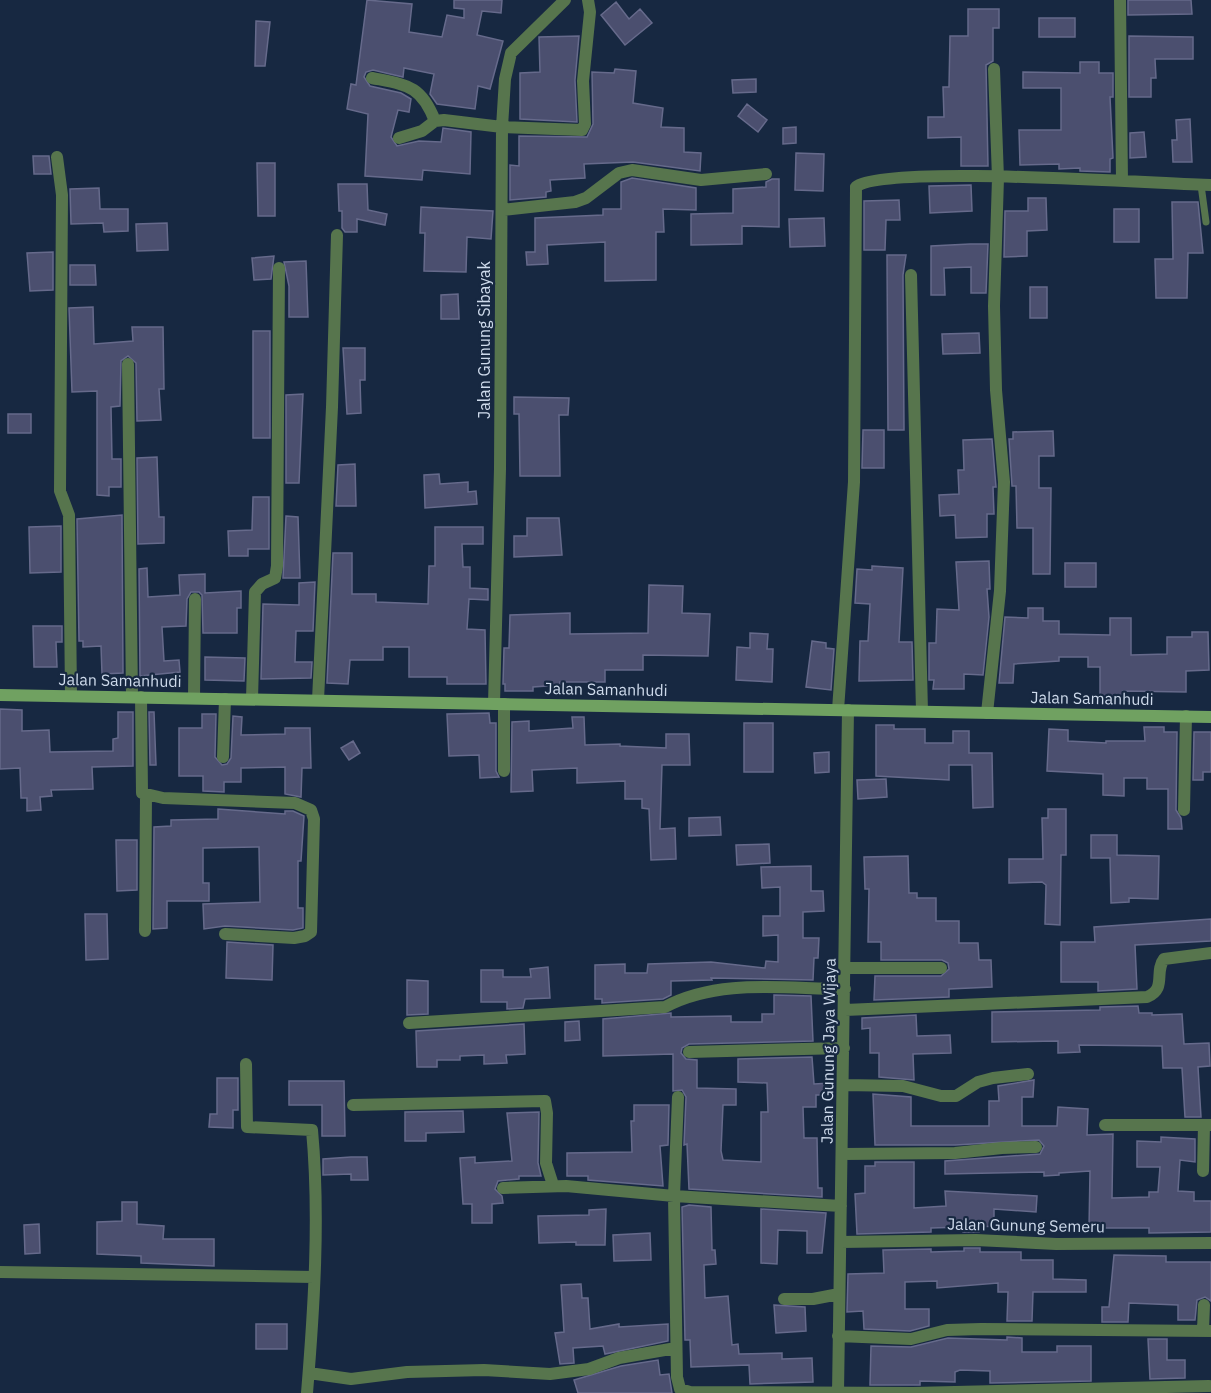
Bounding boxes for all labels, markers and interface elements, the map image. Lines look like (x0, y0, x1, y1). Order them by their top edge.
street label: Jalan Gunung Sibayak (474, 260, 494, 419)
street label: Jalan Samanhudi (58, 669, 182, 691)
street label: Jalan Samanhudi (544, 678, 668, 700)
street label: Jalan Samanhudi (1030, 687, 1154, 709)
street label: Jalan Gunung Jaya Wijaya (816, 957, 840, 1144)
street label: Jalan Gunung Semeru (947, 1214, 1105, 1236)

